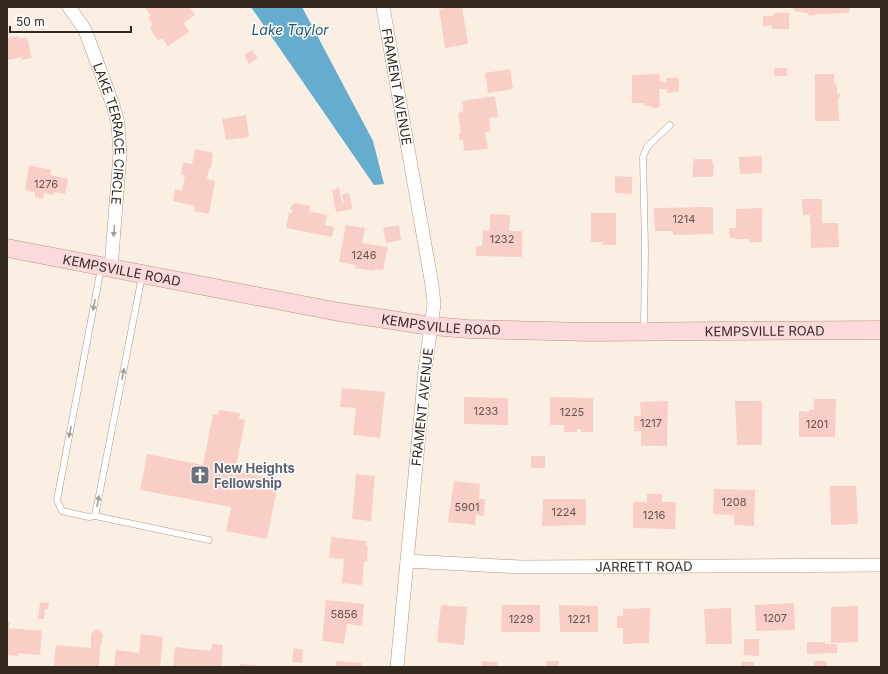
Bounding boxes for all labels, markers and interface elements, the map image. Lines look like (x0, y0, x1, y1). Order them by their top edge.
scale bar (10, 8, 131, 34)
text: 50 m (16, 14, 45, 29)
water label: Lake Taylor (251, 21, 329, 38)
street label: FRAMENT AVENUE (379, 27, 415, 147)
street label: LAKE TERRACE CIRCLE (90, 60, 128, 205)
house number: 1276 (34, 177, 58, 191)
house number: 1214 (673, 212, 695, 226)
one-way arrow (111, 225, 117, 237)
house number: 1232 (490, 232, 514, 246)
house number: 1246 (352, 248, 377, 262)
street label: KEMPSVILLE ROAD (62, 251, 182, 289)
one-way arrow (91, 298, 97, 311)
street label: KEMPSVILLE ROAD (380, 311, 501, 338)
street label: KEMPSVILLE ROAD (705, 322, 825, 339)
street label: FRAMENT AVENUE (408, 347, 436, 467)
one-way arrow (120, 367, 126, 380)
house number: 1233 (474, 404, 499, 418)
house number: 1225 (560, 405, 585, 419)
house number: 1217 (640, 416, 662, 430)
house number: 1201 (806, 417, 828, 431)
one-way arrow (67, 426, 73, 438)
place label: New Heights Fellowship (214, 460, 295, 491)
church icon: New Heights Fellowship (189, 464, 211, 486)
one-way arrow (95, 495, 101, 507)
house number: 1208 (722, 495, 747, 509)
house number: 5901 (455, 500, 479, 514)
house number: 1224 (552, 505, 576, 519)
house number: 1216 (643, 508, 665, 522)
street label: JARRETT ROAD (595, 558, 693, 575)
house number: 5856 (330, 607, 358, 621)
house number: 1207 (763, 611, 787, 625)
house number: 1229 (509, 612, 534, 626)
house number: 1221 (568, 612, 590, 626)

